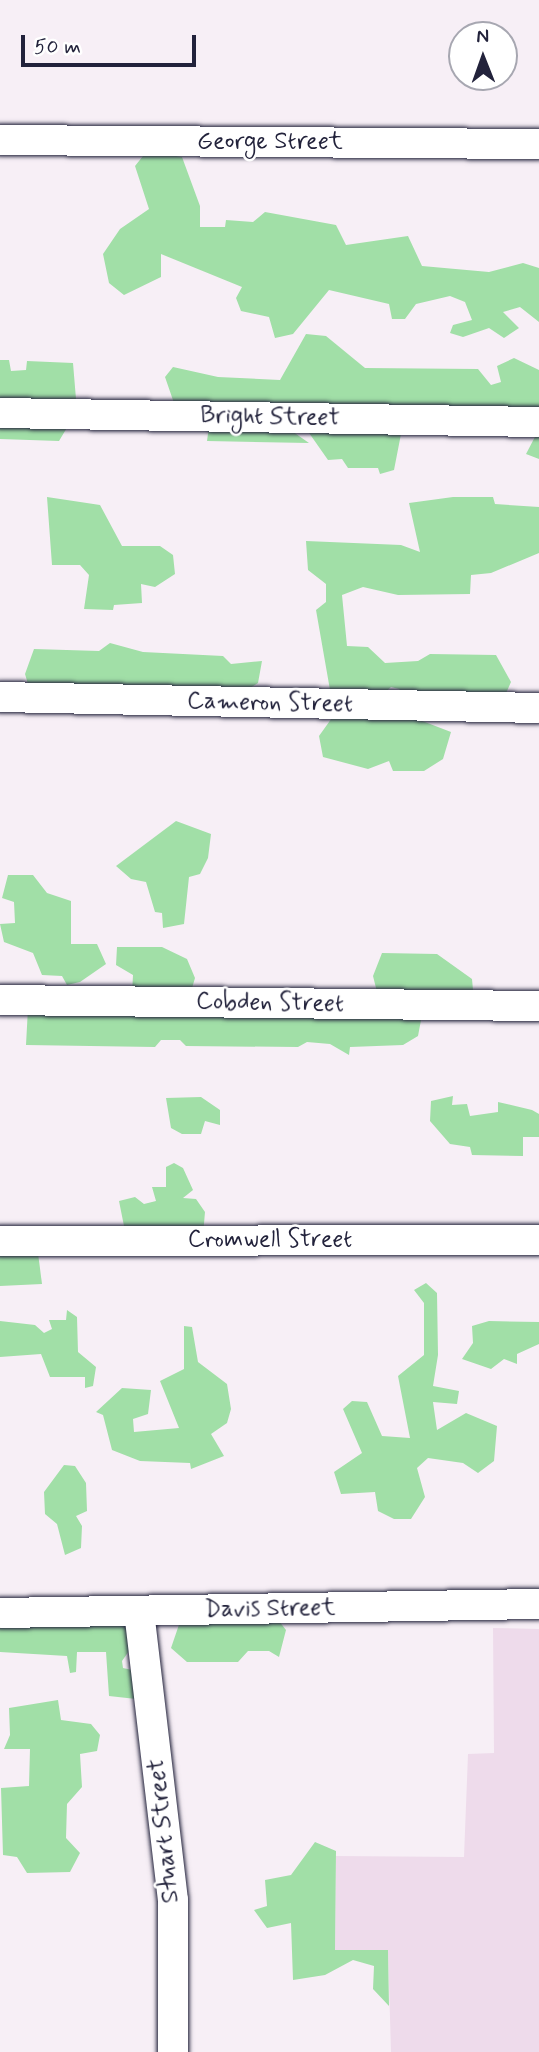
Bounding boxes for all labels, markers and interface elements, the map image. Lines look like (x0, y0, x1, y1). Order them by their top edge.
scale bar (24, 21, 200, 65)
north arrow (448, 21, 518, 91)
text: N (476, 24, 489, 49)
text: 50 m (34, 33, 81, 61)
street label: George Street (197, 128, 343, 156)
street label: Bright Street (201, 401, 339, 433)
street label: Cameron Street (185, 687, 355, 719)
street label: Cobden Street (194, 987, 346, 1019)
street label: Cromwell Street (186, 1226, 354, 1254)
street label: Davis Street (204, 1593, 336, 1625)
street label: Stuart Street (142, 1758, 186, 1904)

